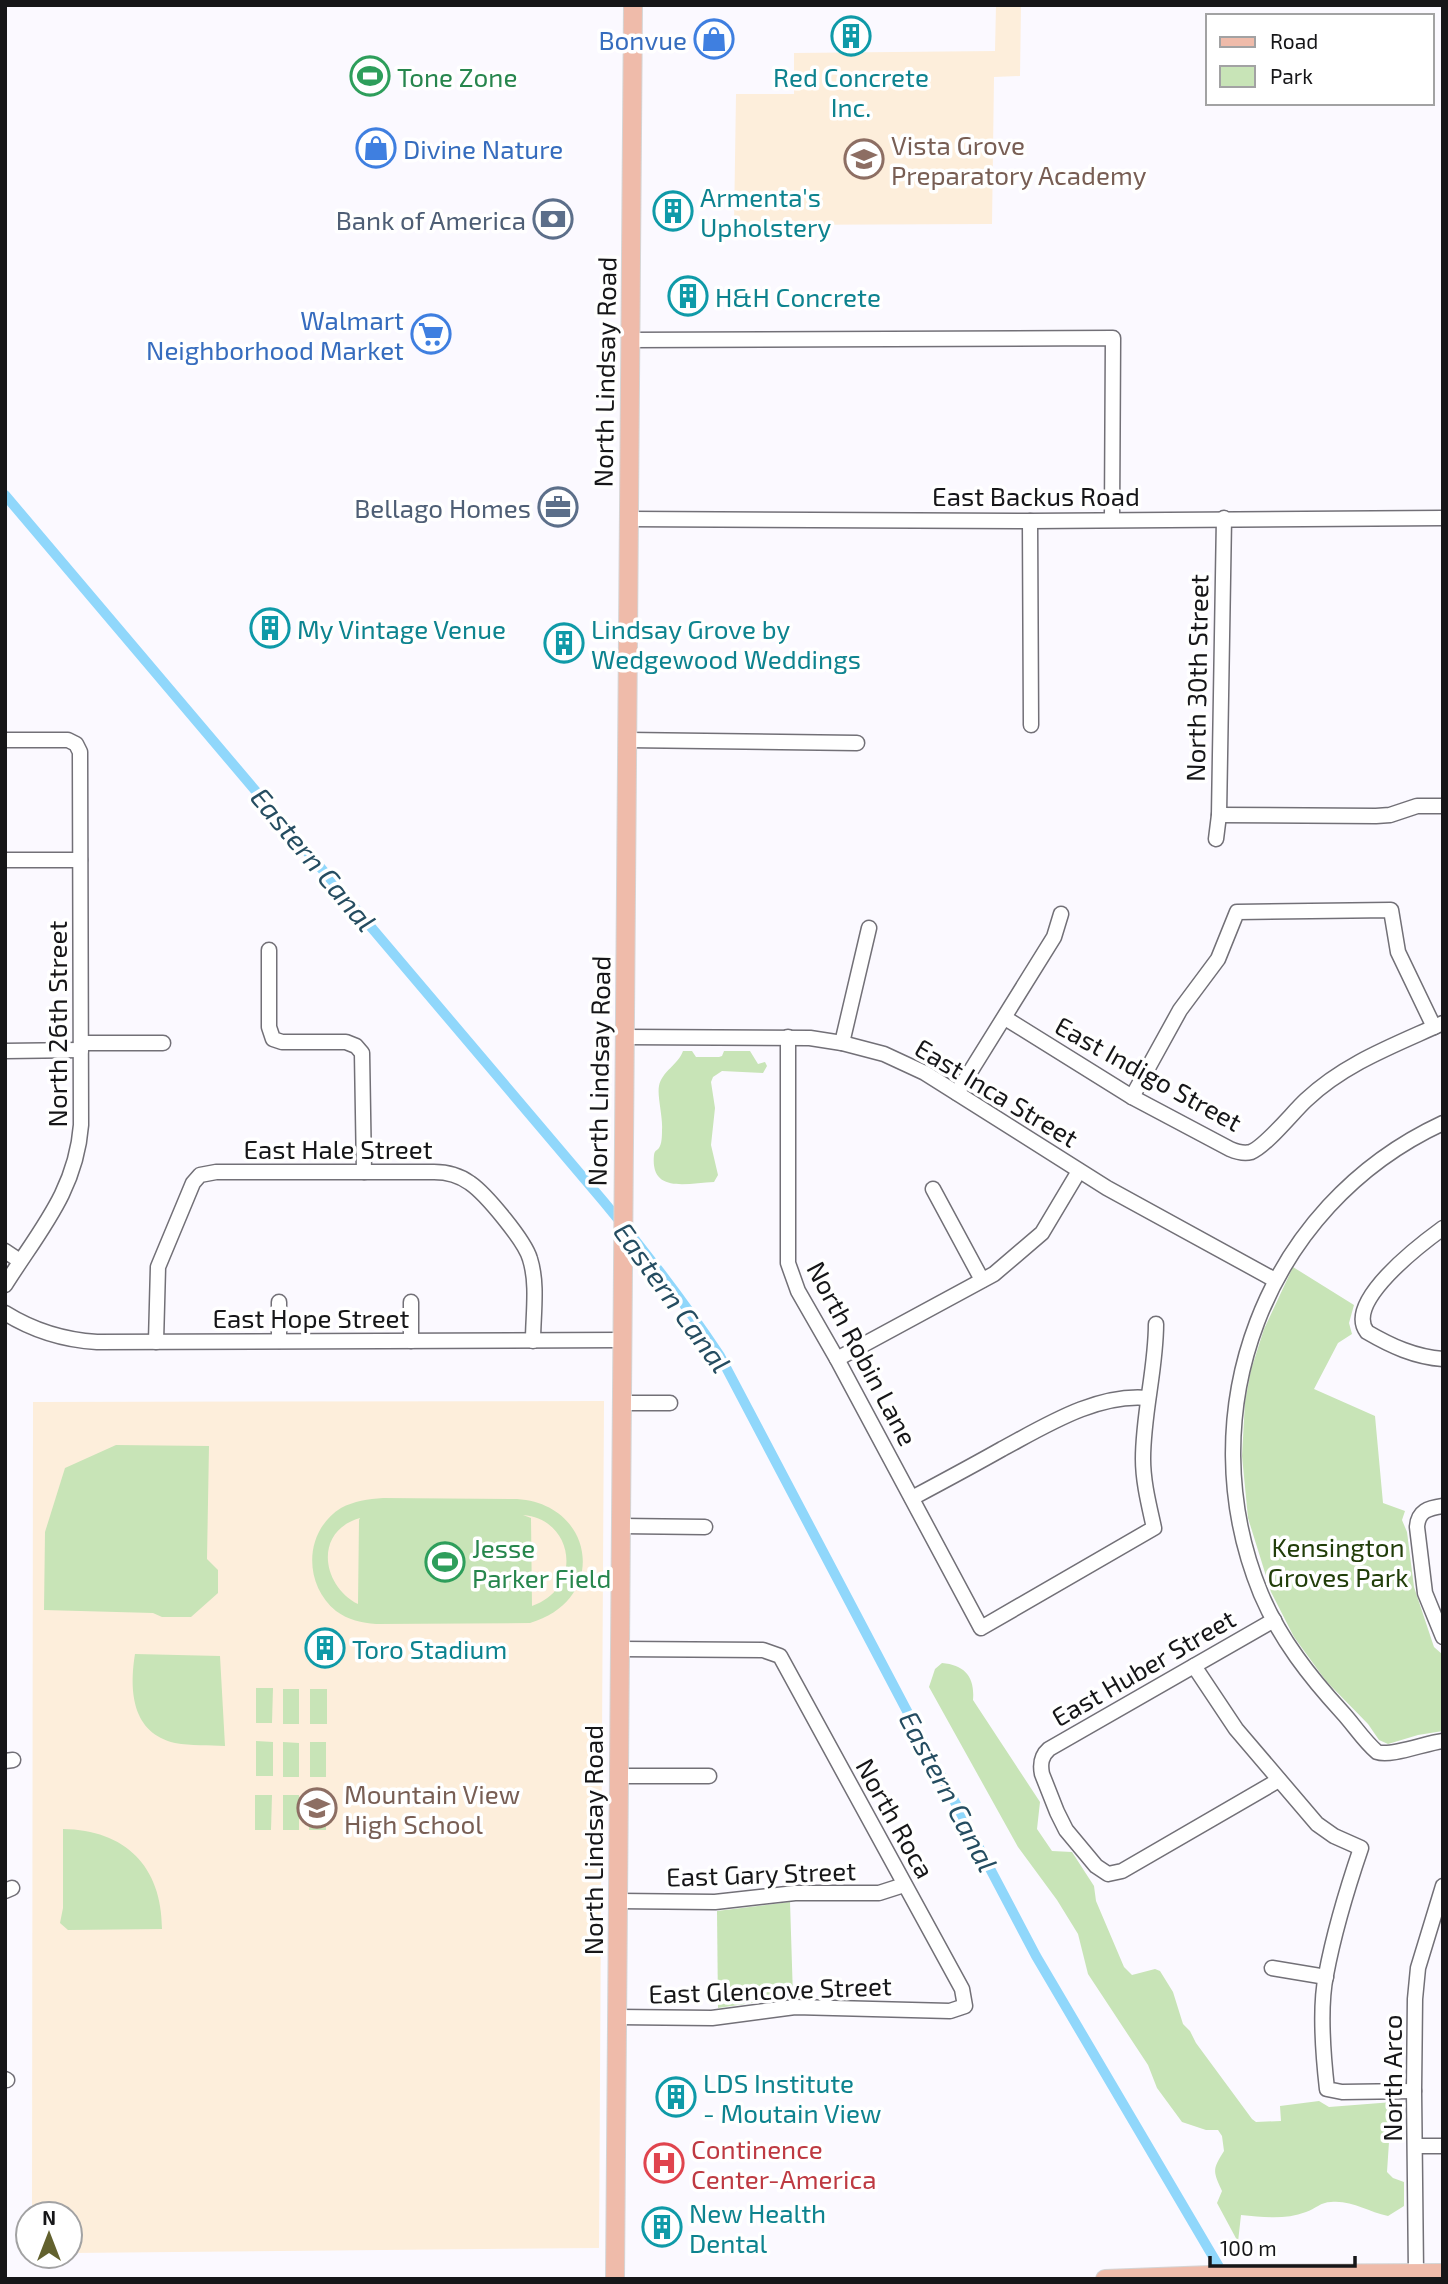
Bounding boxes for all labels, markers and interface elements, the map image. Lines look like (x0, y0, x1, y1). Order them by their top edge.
legend (1206, 14, 1434, 105)
building icon: Red Concrete Inc. (830, 15, 872, 57)
shop icon: Bonvue (693, 18, 735, 60)
place label: Bonvue (598, 24, 687, 55)
text: Road (1270, 28, 1318, 53)
sports icon: Tone Zone (349, 55, 391, 97)
place label: Tone Zone (397, 61, 517, 92)
place label: Red Concrete Inc. (773, 61, 929, 122)
text: Park (1270, 63, 1313, 88)
shop icon: Divine Nature (355, 127, 397, 169)
place label: Vista Grove Preparatory Academy (891, 129, 1147, 190)
place label: Divine Nature (403, 133, 563, 164)
school or university icon: Vista Grove Preparatory Academy (843, 138, 885, 180)
place label: Armenta's Upholstery (700, 181, 831, 242)
building icon: Armenta's Upholstery (652, 190, 694, 232)
bank icon: Bank of America (532, 198, 574, 240)
place label: Bank of America (336, 204, 526, 235)
street label: North Lindsay Road (586, 256, 622, 488)
building icon: H&H Concrete (667, 275, 709, 317)
place label: H&H Concrete (715, 281, 881, 312)
place label: Walmart Neighborhood Market (146, 304, 404, 365)
supermarket icon: Walmart Neighborhood Market (410, 313, 452, 355)
street label: East Backus Road (932, 480, 1140, 511)
office icon: Bellago Homes (537, 486, 579, 528)
place label: Bellago Homes (354, 492, 531, 523)
street label: North 30th Street (1179, 574, 1213, 782)
building icon: My Vintage Venue (249, 607, 291, 649)
place label: My Vintage Venue (297, 613, 506, 644)
place label: Lindsay Grove by Wedgewood Weddings (591, 613, 861, 674)
building icon: Lindsay Grove by Wedgewood Weddings (543, 622, 585, 664)
water label: Eastern Canal (244, 780, 384, 938)
street label: North 26th Street (41, 920, 72, 1127)
street label: North Lindsay Road (580, 955, 616, 1187)
street label: East Indigo Street (1050, 1009, 1248, 1137)
street label: East Inca Street (910, 1031, 1084, 1153)
street label: East Hale Street (243, 1133, 433, 1164)
water label: Eastern Canal (607, 1215, 739, 1379)
street label: North Robin Lane (801, 1256, 925, 1450)
street label: East Hope Street (213, 1302, 410, 1333)
park label: Kensington Groves Park (1268, 1531, 1408, 1592)
place label: Jesse Parker Field (472, 1532, 611, 1593)
sports icon: Jesse Parker Field (424, 1541, 466, 1583)
street label: East Huber Street (1046, 1602, 1240, 1732)
building icon: Toro Stadium (304, 1627, 346, 1669)
place label: Toro Stadium (352, 1633, 507, 1664)
water label: Eastern Canal (892, 1705, 1006, 1877)
street label: North Lindsay Road (577, 1725, 608, 1955)
street label: North Roca (850, 1753, 942, 1883)
place label: Mountain View High School (344, 1778, 520, 1839)
school or university icon: Mountain View High School (296, 1787, 338, 1829)
street label: East Gary Street (666, 1854, 857, 1892)
street label: East Glencove Street (648, 1969, 892, 2009)
street label: North Arco (1376, 2014, 1407, 2142)
place label: LDS Institute - Moutain View (703, 2067, 881, 2128)
building icon: LDS Institute - Moutain View (655, 2076, 697, 2118)
place label: Continence Center-America (691, 2133, 876, 2194)
hospital icon: Continence Center-America (643, 2142, 685, 2184)
place label: New Health Dental (689, 2197, 826, 2258)
north arrow (14, 2200, 84, 2270)
text: N (42, 2206, 56, 2229)
building icon: New Health Dental (641, 2206, 683, 2248)
scale bar (1210, 2224, 1355, 2268)
text: 100 m (1220, 2235, 1277, 2260)

